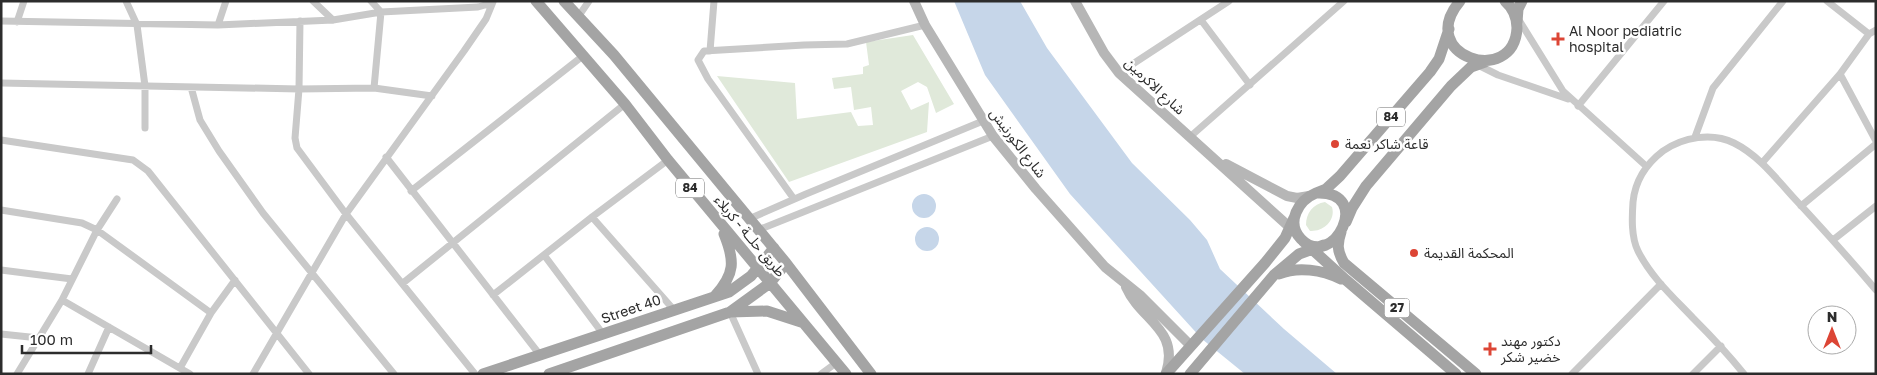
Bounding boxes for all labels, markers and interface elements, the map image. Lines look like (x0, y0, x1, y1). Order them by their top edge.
place label: Al Noor pediatric hospital (1569, 22, 1682, 55)
marker: Al Noor pediatric hospital (1551, 32, 1565, 46)
street label: شارع الاكرمين (1120, 54, 1189, 120)
street label: شارع الكورنيش (984, 104, 1050, 183)
road number: 84 (1377, 108, 1405, 126)
place label: قاعة شاكر نعمة (1345, 135, 1429, 153)
marker: قاعة شاكر نعمة (1329, 138, 1341, 150)
road number: 84 (676, 178, 704, 198)
street label: طريق حلــة - كربلاء (710, 191, 790, 281)
place label: المحكمة القديمة (1424, 244, 1514, 261)
marker: المحكمة القديمة (1408, 247, 1420, 259)
street label: Street 40 (599, 290, 663, 327)
road number: 27 (1384, 298, 1410, 318)
north arrow (1807, 305, 1857, 355)
text: N (1827, 308, 1837, 325)
scale bar (22, 322, 151, 354)
text: 100 m (30, 330, 73, 348)
place label: دكتور مهند خضير شكر (1500, 332, 1561, 366)
marker: دكتور مهند خضير شكر (1483, 342, 1497, 356)

